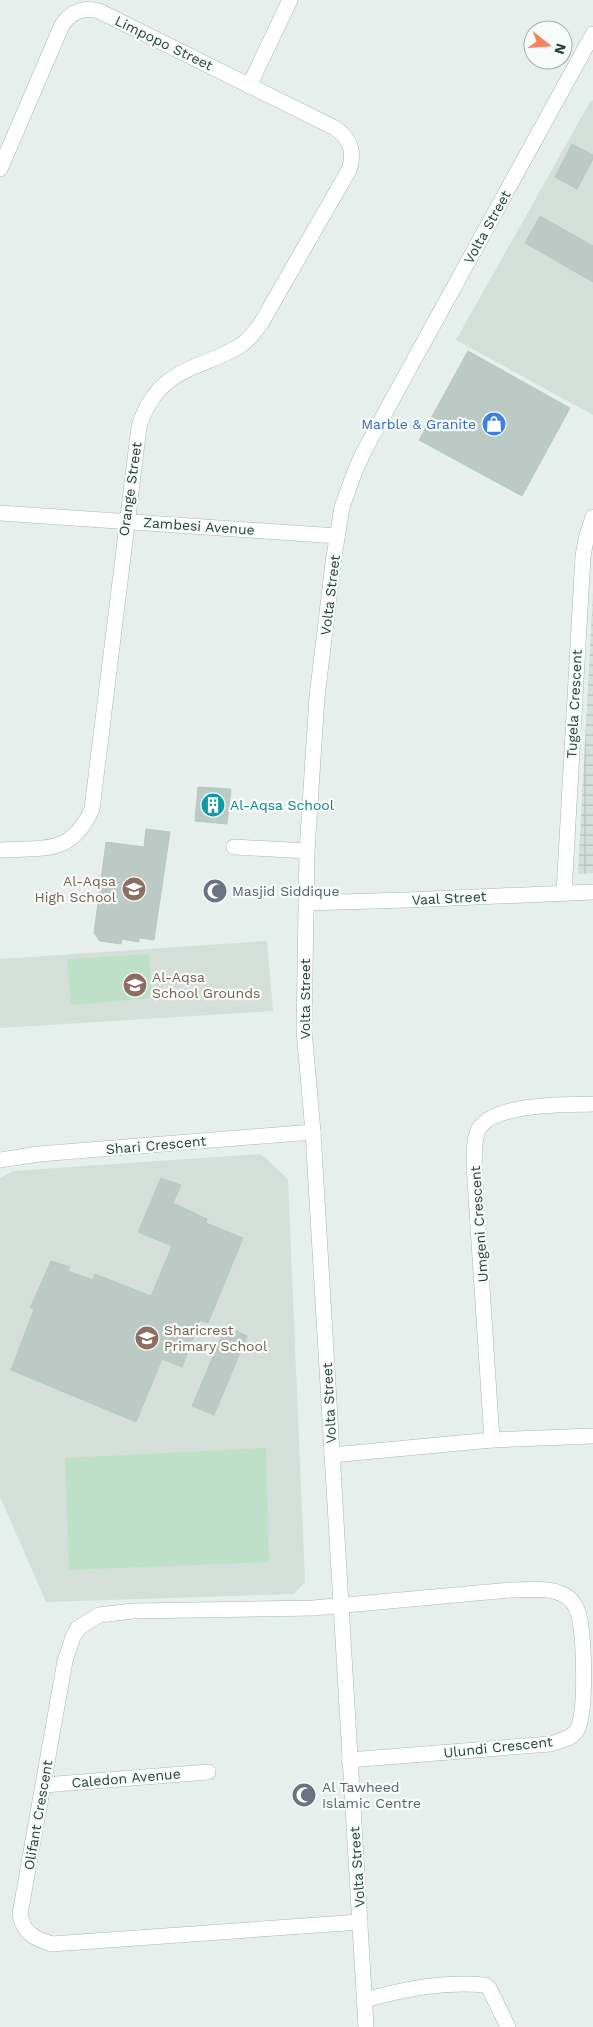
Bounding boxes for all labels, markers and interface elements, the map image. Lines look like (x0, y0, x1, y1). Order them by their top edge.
street label: Limpopo Street (113, 12, 216, 74)
north arrow (523, 20, 573, 70)
text: N (551, 42, 570, 56)
street label: Volta Street (460, 187, 514, 266)
shop icon: Marble & Granite (481, 411, 507, 437)
place label: Marble & Granite (361, 416, 476, 432)
street label: Orange Street (115, 441, 145, 537)
street label: Zambesi Avenue (143, 514, 255, 538)
street label: Volta Street (317, 554, 343, 636)
street label: Tugela Crescent (563, 649, 585, 759)
building icon: Al-Aqsa School (200, 792, 226, 818)
place label: Al-Aqsa School (230, 797, 335, 813)
place label: Al-Aqsa High School (35, 873, 117, 905)
school or university icon: Al-Aqsa High School (121, 876, 147, 902)
mosque icon: Masjid Siddique (202, 878, 228, 904)
place label: Masjid Siddique (232, 883, 340, 899)
street label: Vaal Street (411, 888, 487, 908)
street label: Volta Street (297, 958, 313, 1040)
place label: Al-Aqsa School Grounds (152, 969, 260, 1001)
school or university icon: Al-Aqsa School Grounds (122, 972, 148, 998)
street label: Shari Crescent (105, 1133, 207, 1157)
street label: Umgeni Crescent (467, 1165, 491, 1283)
place label: Sharicrest Primary School (164, 1322, 268, 1354)
school or university icon: Sharicrest Primary School (134, 1325, 160, 1351)
street label: Volta Street (319, 1362, 339, 1444)
street label: Ulundi Crescent (443, 1733, 553, 1761)
street label: Olifant Crescent (20, 1759, 56, 1871)
street label: Caledon Avenue (71, 1765, 181, 1791)
place label: Al Tawheed Islamic Centre (322, 1779, 421, 1811)
mosque icon: Al Tawheed Islamic Centre (291, 1782, 317, 1808)
street label: Volta Street (346, 1826, 368, 1908)

